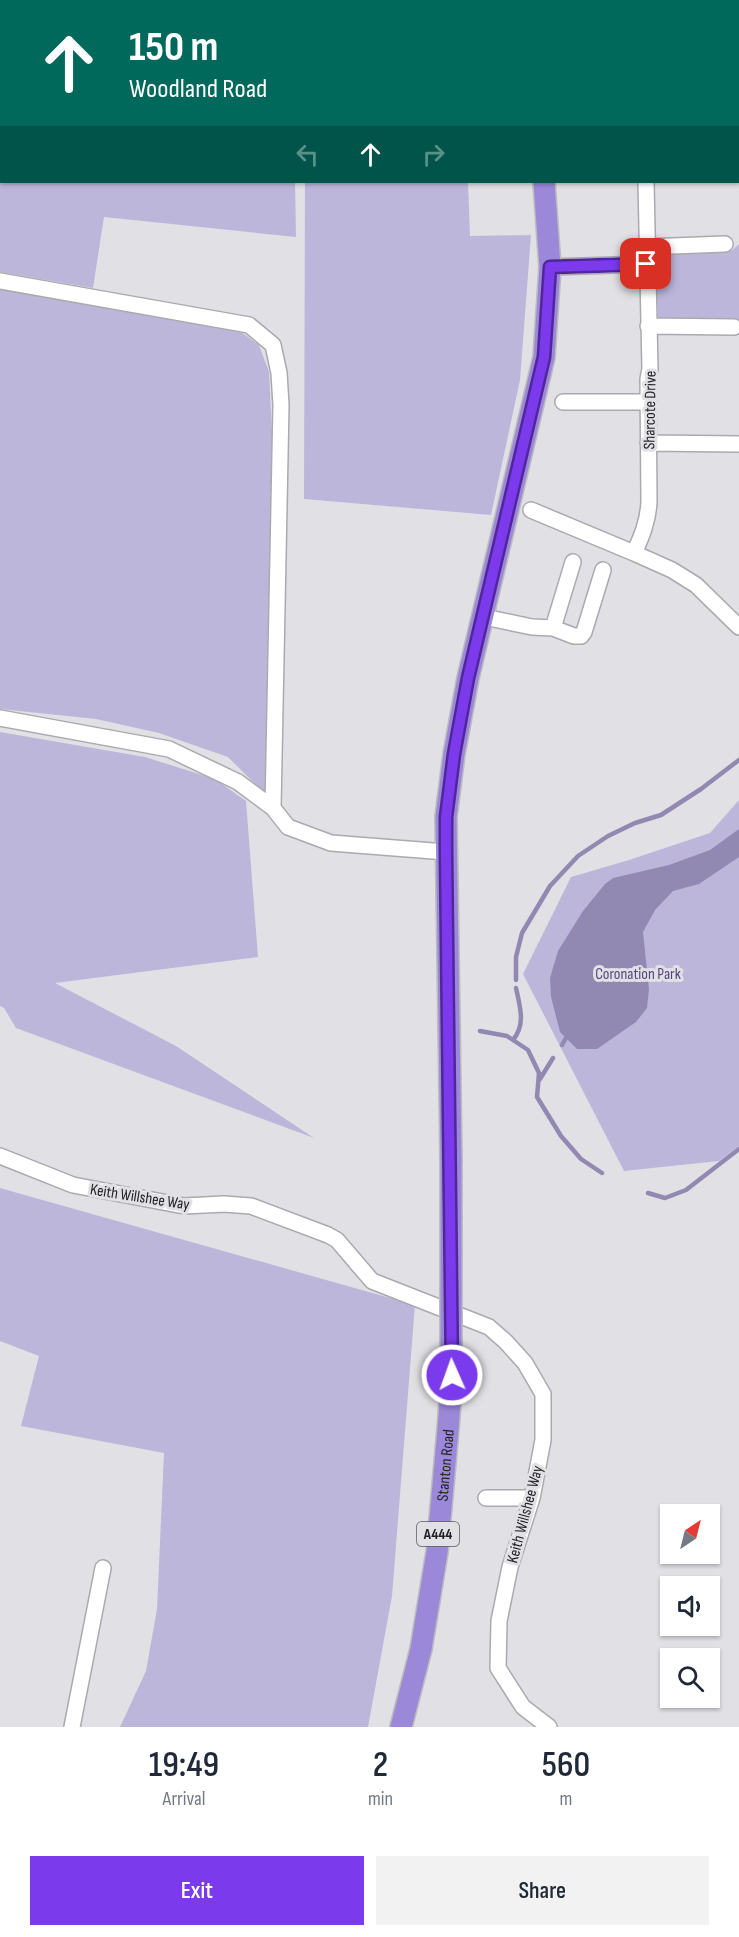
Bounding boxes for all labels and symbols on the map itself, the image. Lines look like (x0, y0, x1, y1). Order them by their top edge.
pin (620, 238, 671, 289)
street label: Sharcote Drive (640, 370, 661, 450)
park label: Coronation Park (595, 965, 681, 984)
street label: Keith Willshee Way (89, 1180, 191, 1215)
position arrow (420, 1343, 484, 1407)
street label: Stanton Road (434, 1428, 459, 1502)
street label: Keith Willshee Way (503, 1464, 548, 1565)
north arrow (660, 1504, 720, 1564)
road number: A444 (417, 1522, 459, 1546)

